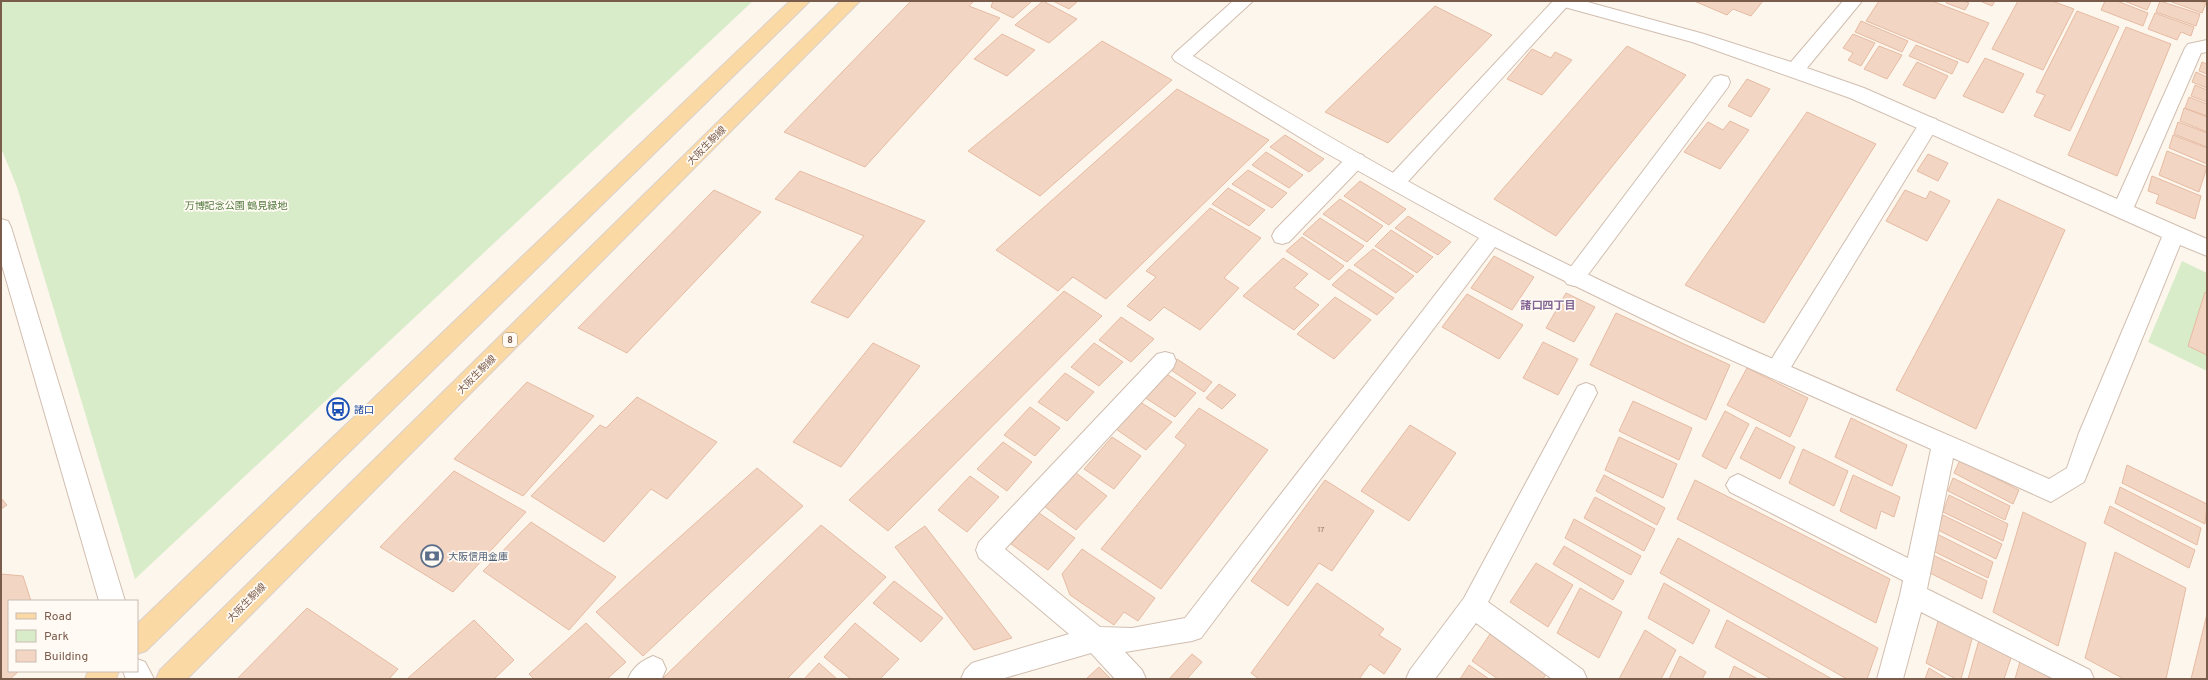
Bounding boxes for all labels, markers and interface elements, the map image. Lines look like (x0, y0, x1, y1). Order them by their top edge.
street label: 大阪生駒線 (685, 124, 729, 168)
park label: 万博記念公園 鶴見緑地 (185, 200, 288, 213)
district label: 諸口四丁目 (1521, 299, 1576, 313)
road number: 8 (503, 333, 517, 347)
street label: 大阪生駒線 (455, 353, 499, 397)
bus stop icon: 諸口 (325, 396, 351, 422)
place label: 諸口 (354, 404, 374, 417)
house number: 17 (1317, 525, 1325, 535)
bank icon: 大阪信用金庫 (419, 543, 445, 569)
place label: 大阪信用金庫 (448, 551, 508, 564)
street label: 大阪生駒線 (225, 581, 269, 625)
legend (8, 600, 138, 672)
text: Road (44, 609, 72, 625)
text: Park (44, 629, 69, 645)
text: Building (44, 649, 88, 665)

